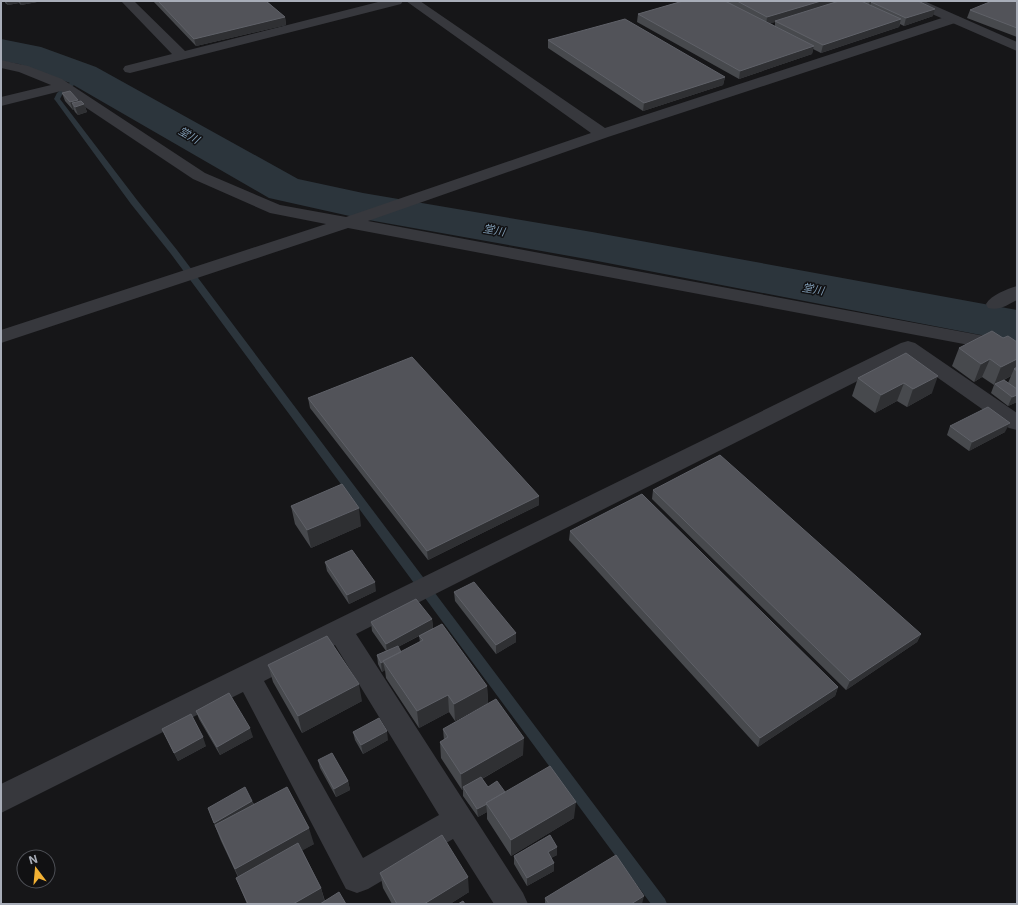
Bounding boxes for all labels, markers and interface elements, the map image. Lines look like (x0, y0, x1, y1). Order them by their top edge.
water label: 堂川 (176, 123, 203, 147)
water label: 堂川 (482, 221, 507, 239)
water label: 堂川 (801, 280, 826, 298)
north arrow (16, 849, 56, 889)
text: N (27, 852, 39, 867)

